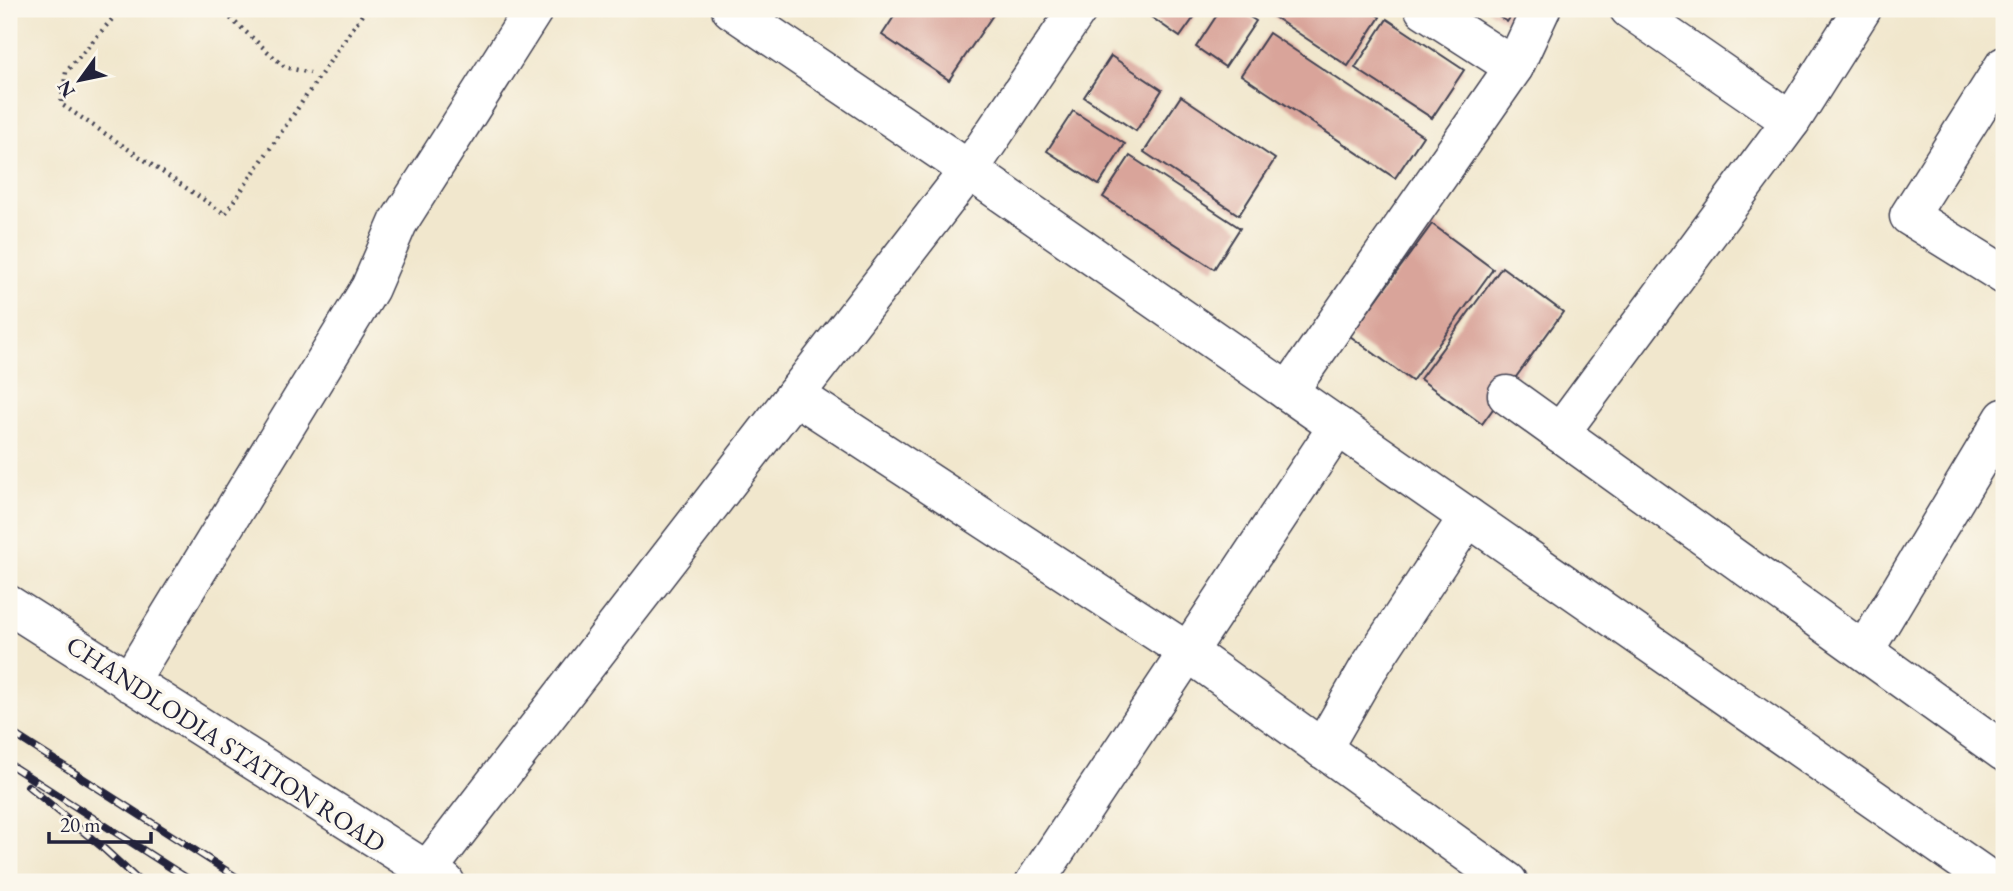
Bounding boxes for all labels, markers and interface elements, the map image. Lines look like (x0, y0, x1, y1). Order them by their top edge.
north arrow (46, 46, 116, 116)
text: N (51, 75, 81, 102)
street label: CHANDLODIA STATION ROAD (60, 628, 392, 860)
scale bar (49, 800, 150, 844)
text: 20 m (60, 811, 101, 838)

